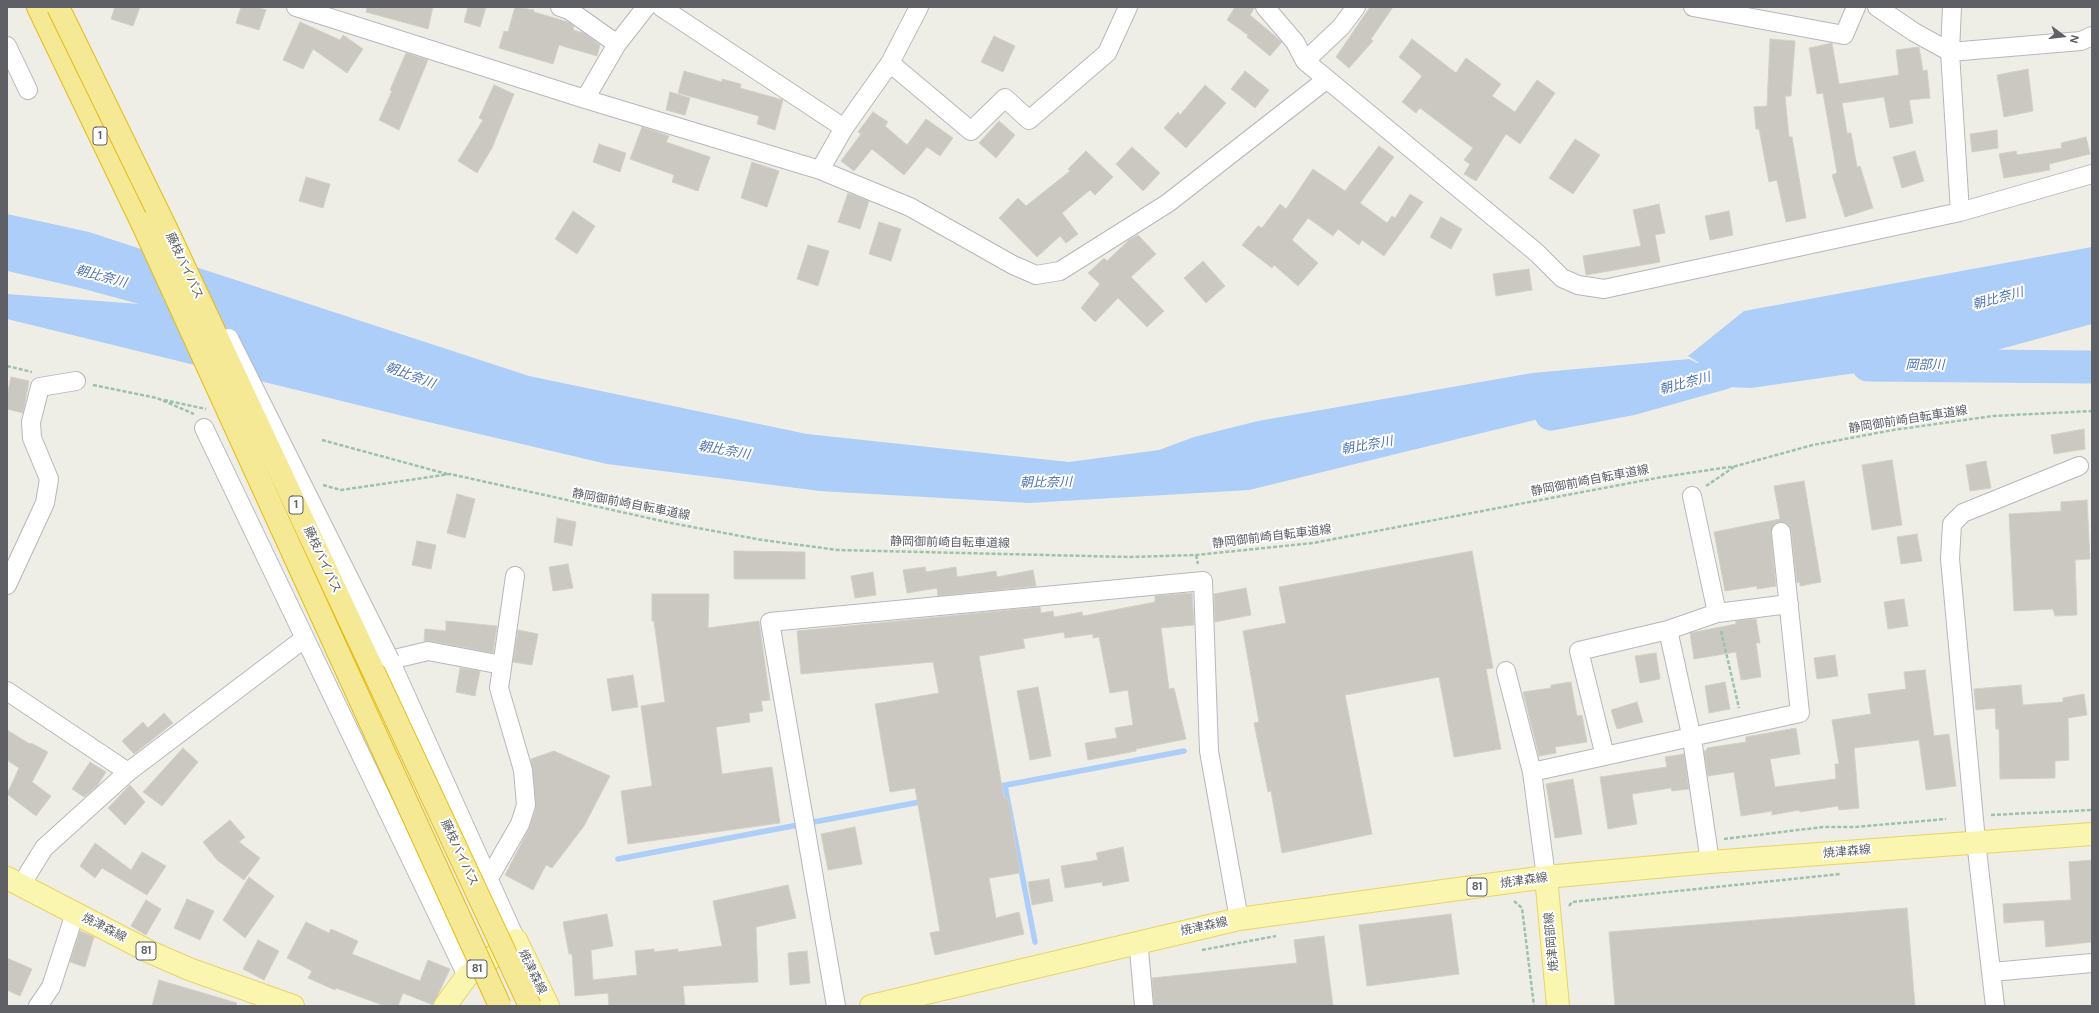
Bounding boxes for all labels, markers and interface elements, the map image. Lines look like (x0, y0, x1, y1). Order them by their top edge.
north arrow (2043, 16, 2083, 56)
text: N (2067, 33, 2082, 45)
road number: 1 (93, 127, 107, 145)
street label: 藤枝バイパス (162, 230, 206, 302)
water label: 朝比奈川 (74, 263, 128, 291)
water label: 朝比奈川 (1971, 285, 2025, 313)
water label: 岡部川 (1906, 358, 1944, 374)
water label: 朝比奈川 (383, 360, 437, 392)
water label: 朝比奈川 (1658, 370, 1712, 398)
street label: 静岡御前崎自転車道線 (1848, 404, 1968, 436)
water label: 朝比奈川 (1340, 434, 1394, 458)
water label: 朝比奈川 (697, 439, 751, 463)
street label: 静岡御前崎自転車道線 (1530, 462, 1650, 500)
water label: 朝比奈川 (1020, 475, 1072, 491)
street label: 静岡御前崎自転車道線 (571, 486, 691, 524)
road number: 1 (289, 496, 303, 514)
street label: 静岡御前崎自転車道線 (1212, 523, 1332, 551)
street label: 藤枝バイパス (300, 524, 344, 596)
street label: 静岡御前崎自転車道線 (890, 535, 1010, 551)
street label: 藤枝バイパス (437, 817, 481, 889)
street label: 焼津森線 (1822, 843, 1872, 861)
street label: 焼津森線 (1499, 871, 1549, 891)
road number: 81 (1467, 878, 1487, 896)
street label: 焼津森線 (79, 911, 129, 945)
street label: 焼津岡部線 (1542, 911, 1562, 973)
street label: 焼津森線 (1179, 915, 1229, 939)
road number: 81 (136, 942, 156, 960)
street label: 焼津森線 (515, 947, 549, 997)
road number: 81 (467, 960, 487, 978)

